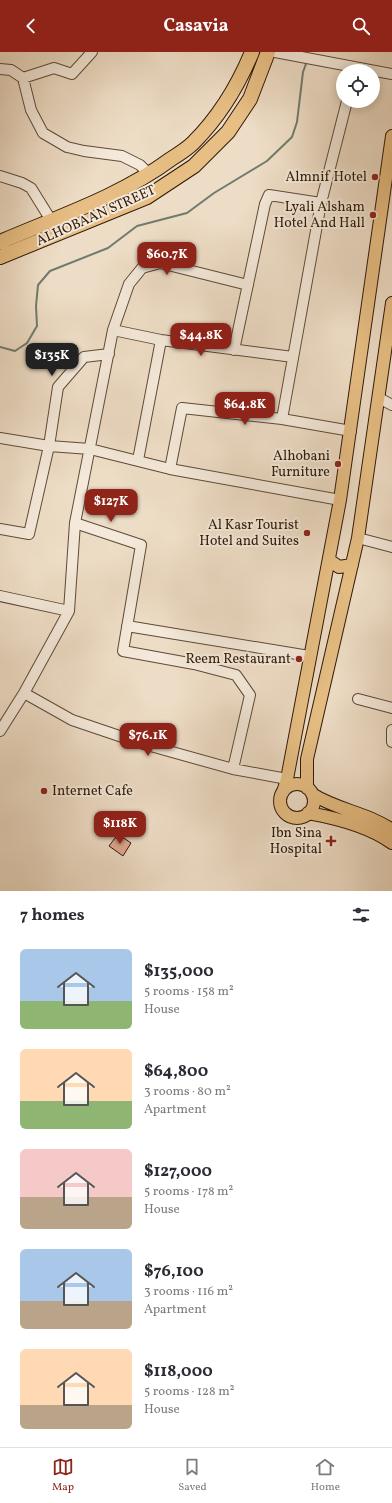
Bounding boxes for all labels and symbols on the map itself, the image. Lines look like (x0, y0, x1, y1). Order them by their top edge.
place label: Almnif Hotel (285, 168, 367, 187)
marker: Almnif Hotel (370, 172, 380, 182)
street label: ALHOBAAN STREET (33, 181, 159, 251)
place label: Lyali Alsham Hotel And Hall (274, 198, 365, 233)
marker: Lyali Alsham Hotel And Hall (368, 210, 378, 220)
pin: $60.7K (134, 242, 200, 276)
pin: $44.8K (168, 323, 234, 357)
pin: $135K (24, 343, 80, 377)
pin: $64.8K (212, 392, 278, 426)
place label: Alhobani Furniture (271, 447, 330, 482)
marker: Alhobani Furniture (333, 459, 343, 469)
pin: $127K (83, 489, 139, 523)
place label: Al Kasr Tourist Hotel and Suites (199, 516, 299, 551)
marker: Al Kasr Tourist Hotel and Suites (302, 528, 312, 538)
place label: Reem Restaurant (185, 650, 291, 669)
marker: Reem Restaurant (294, 654, 304, 664)
pin: $76.1K (115, 723, 181, 757)
place label: Internet Cafe (52, 782, 133, 801)
marker: Internet Cafe (39, 786, 49, 796)
pin: $118K (92, 811, 148, 845)
place label: Ibn Sina Hospital (270, 824, 322, 859)
marker: Ibn Sina Hospital (325, 835, 337, 847)

